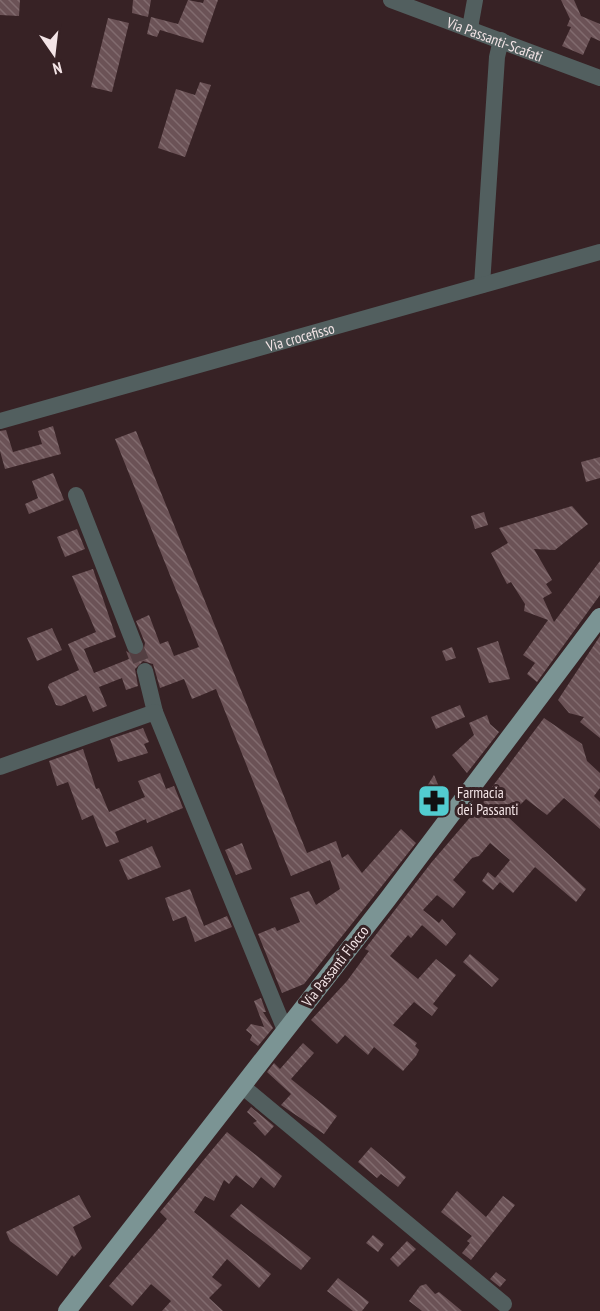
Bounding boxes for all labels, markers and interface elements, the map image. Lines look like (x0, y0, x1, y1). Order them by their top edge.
street label: Via Passanti-Scafati (443, 12, 546, 65)
north arrow (24, 24, 84, 84)
text: N (51, 58, 64, 79)
street label: Via crocefisso (263, 318, 337, 355)
pharmacy icon: Farmacia dei Passanti (416, 783, 452, 819)
place label: Farmacia dei Passanti (457, 783, 519, 819)
street label: Via Passanti Flocco (297, 922, 373, 1011)

